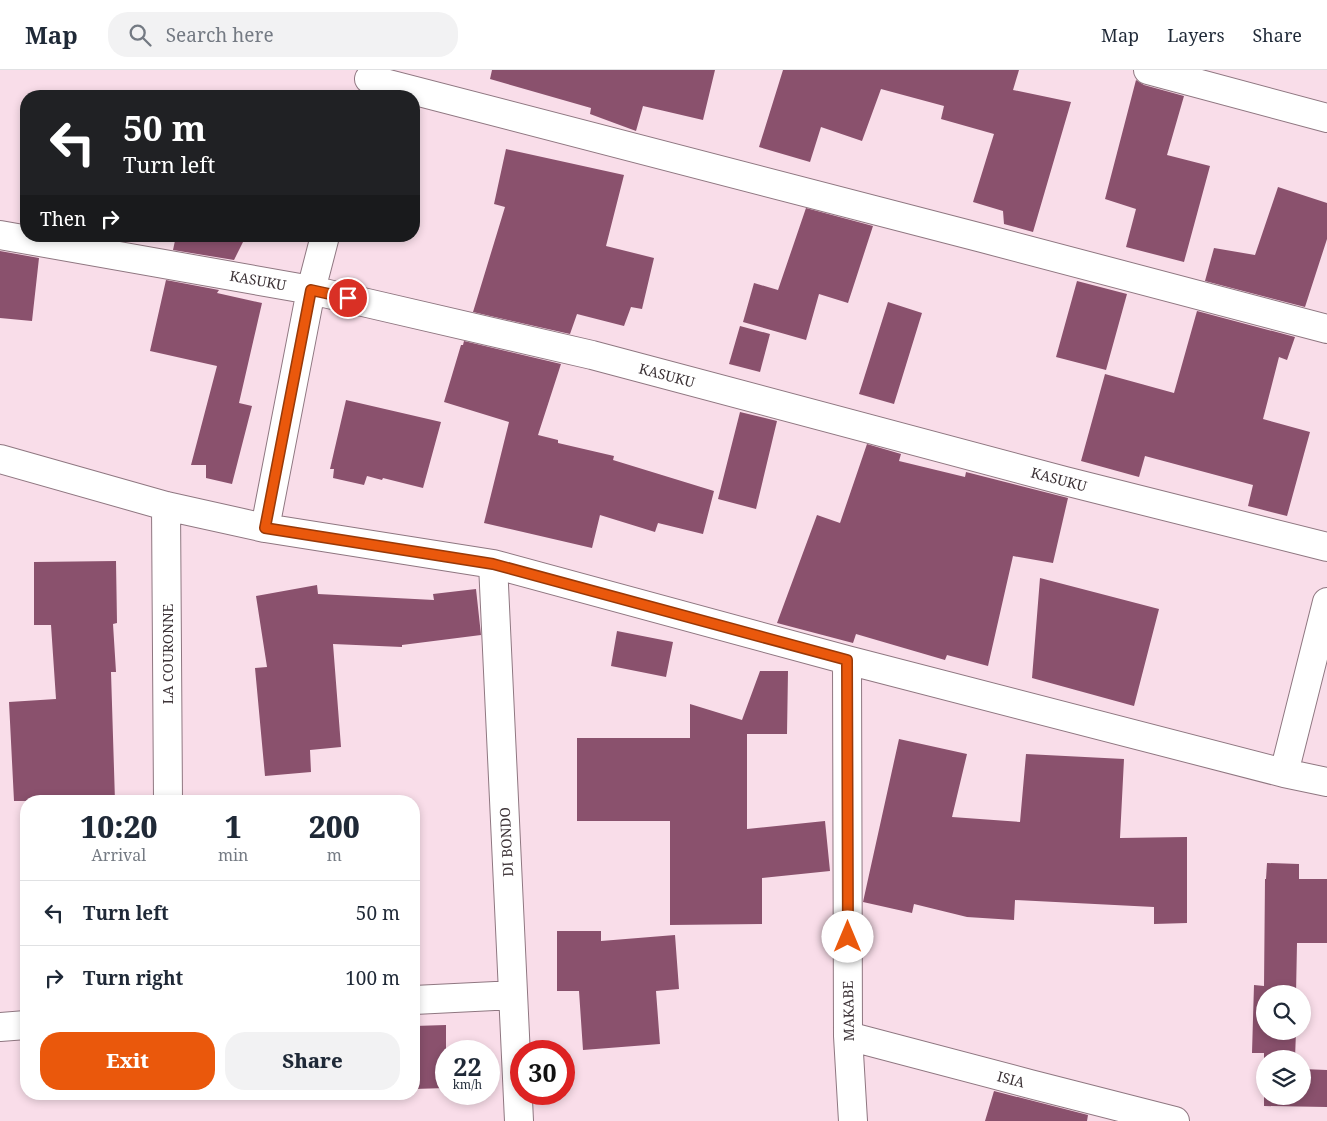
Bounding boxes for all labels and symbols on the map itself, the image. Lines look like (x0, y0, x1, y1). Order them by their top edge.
street label: KASUKU (228, 266, 288, 294)
pin (327, 277, 369, 319)
street label: KASUKU (637, 358, 697, 392)
street label: KASUKU (1029, 462, 1089, 496)
street label: LA COURONNE (158, 603, 177, 704)
street label: DI BONDO (495, 807, 517, 877)
position arrow (821, 910, 873, 962)
street label: MAKABE (838, 980, 858, 1041)
speed limit sign: 30 (510, 1040, 575, 1105)
street label: ISIA (995, 1066, 1027, 1092)

